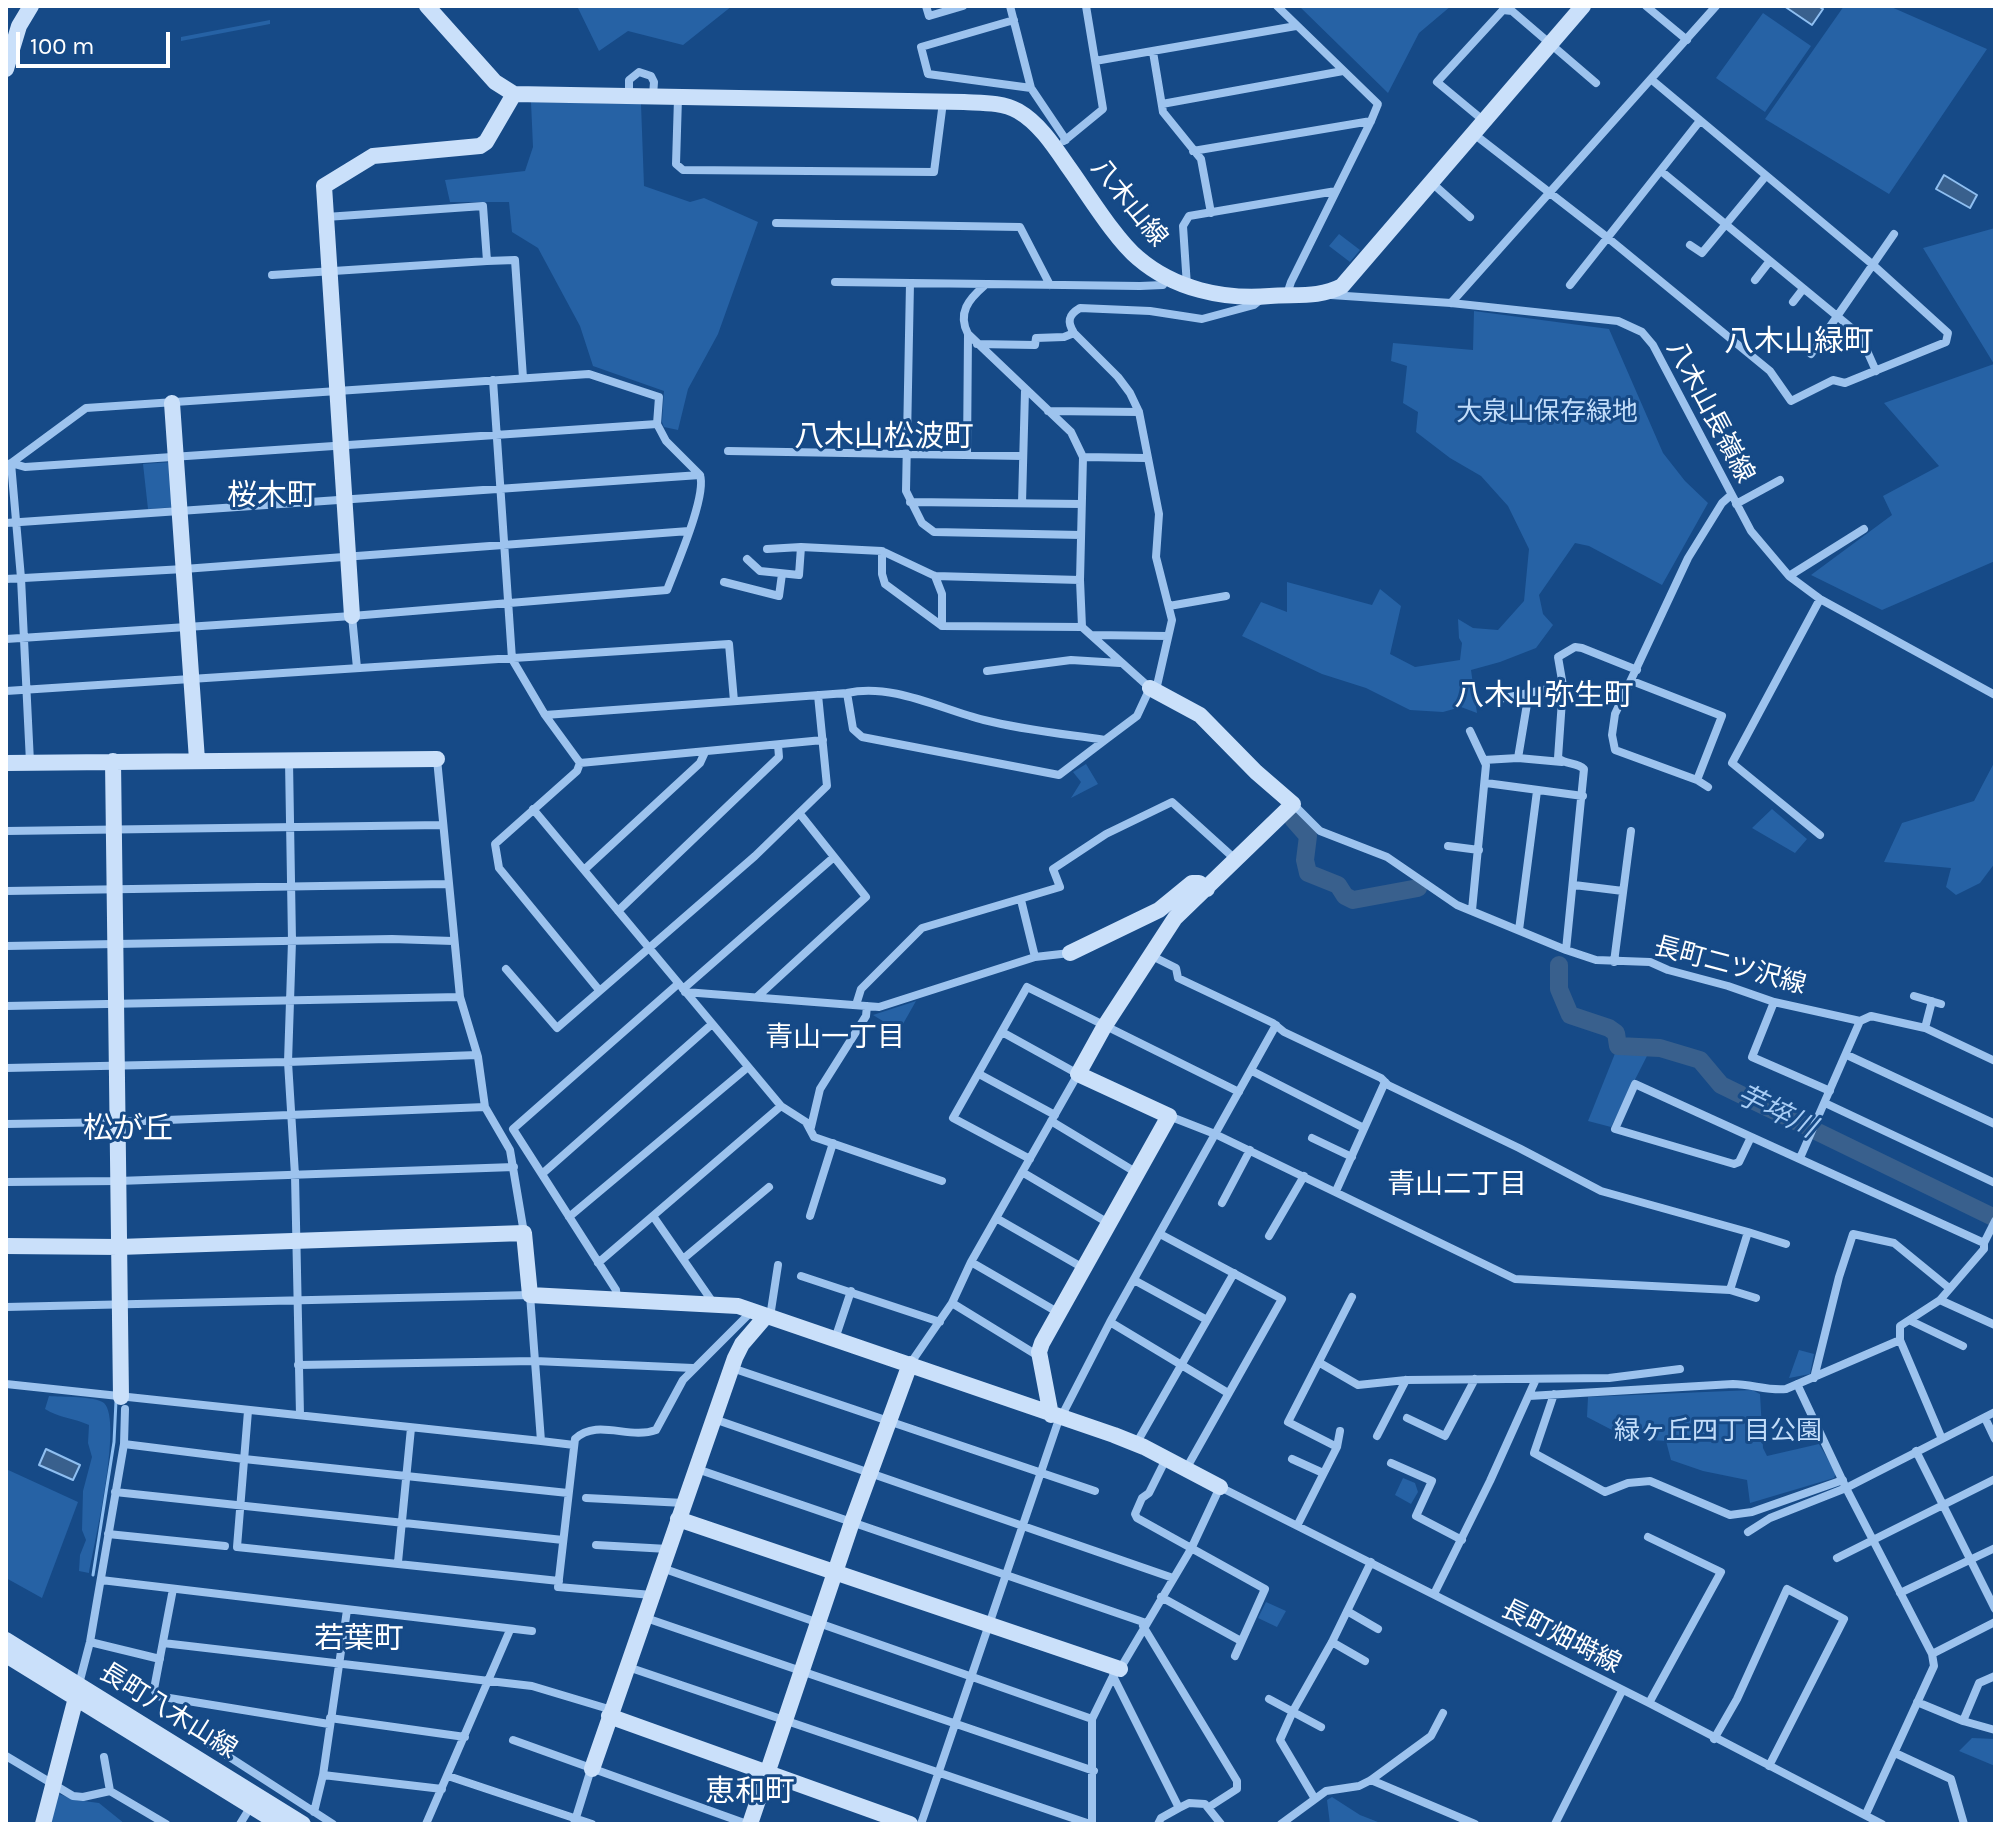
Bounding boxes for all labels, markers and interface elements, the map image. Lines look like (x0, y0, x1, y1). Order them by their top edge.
scale bar (20, 16, 174, 66)
text: 100 m (30, 32, 95, 60)
street label: 八木山線 (1084, 153, 1174, 253)
district label: 八木山緑町 (1724, 324, 1874, 360)
street label: 八木山長嶺線 (1660, 336, 1760, 488)
park label: 大泉山保存緑地 (1456, 397, 1638, 429)
district label: 八木山松波町 (794, 419, 974, 455)
district label: 桜木町 (227, 478, 317, 514)
district label: 八木山弥生町 (1454, 678, 1634, 714)
street label: 長町二ツ沢線 (1651, 931, 1809, 1001)
district label: 青山一丁目 (765, 1021, 905, 1055)
water label: 芋埣川 (1731, 1078, 1821, 1146)
district label: 松が丘 (83, 1111, 173, 1147)
district label: 青山二丁目 (1387, 1168, 1527, 1202)
park label: 緑ヶ丘四丁目公園 (1614, 1416, 1822, 1448)
street label: 長町畑塒線 (1496, 1594, 1626, 1680)
district label: 若葉町 (314, 1621, 404, 1657)
street label: 長町八木山線 (94, 1656, 242, 1766)
district label: 恵和町 (705, 1774, 795, 1810)

